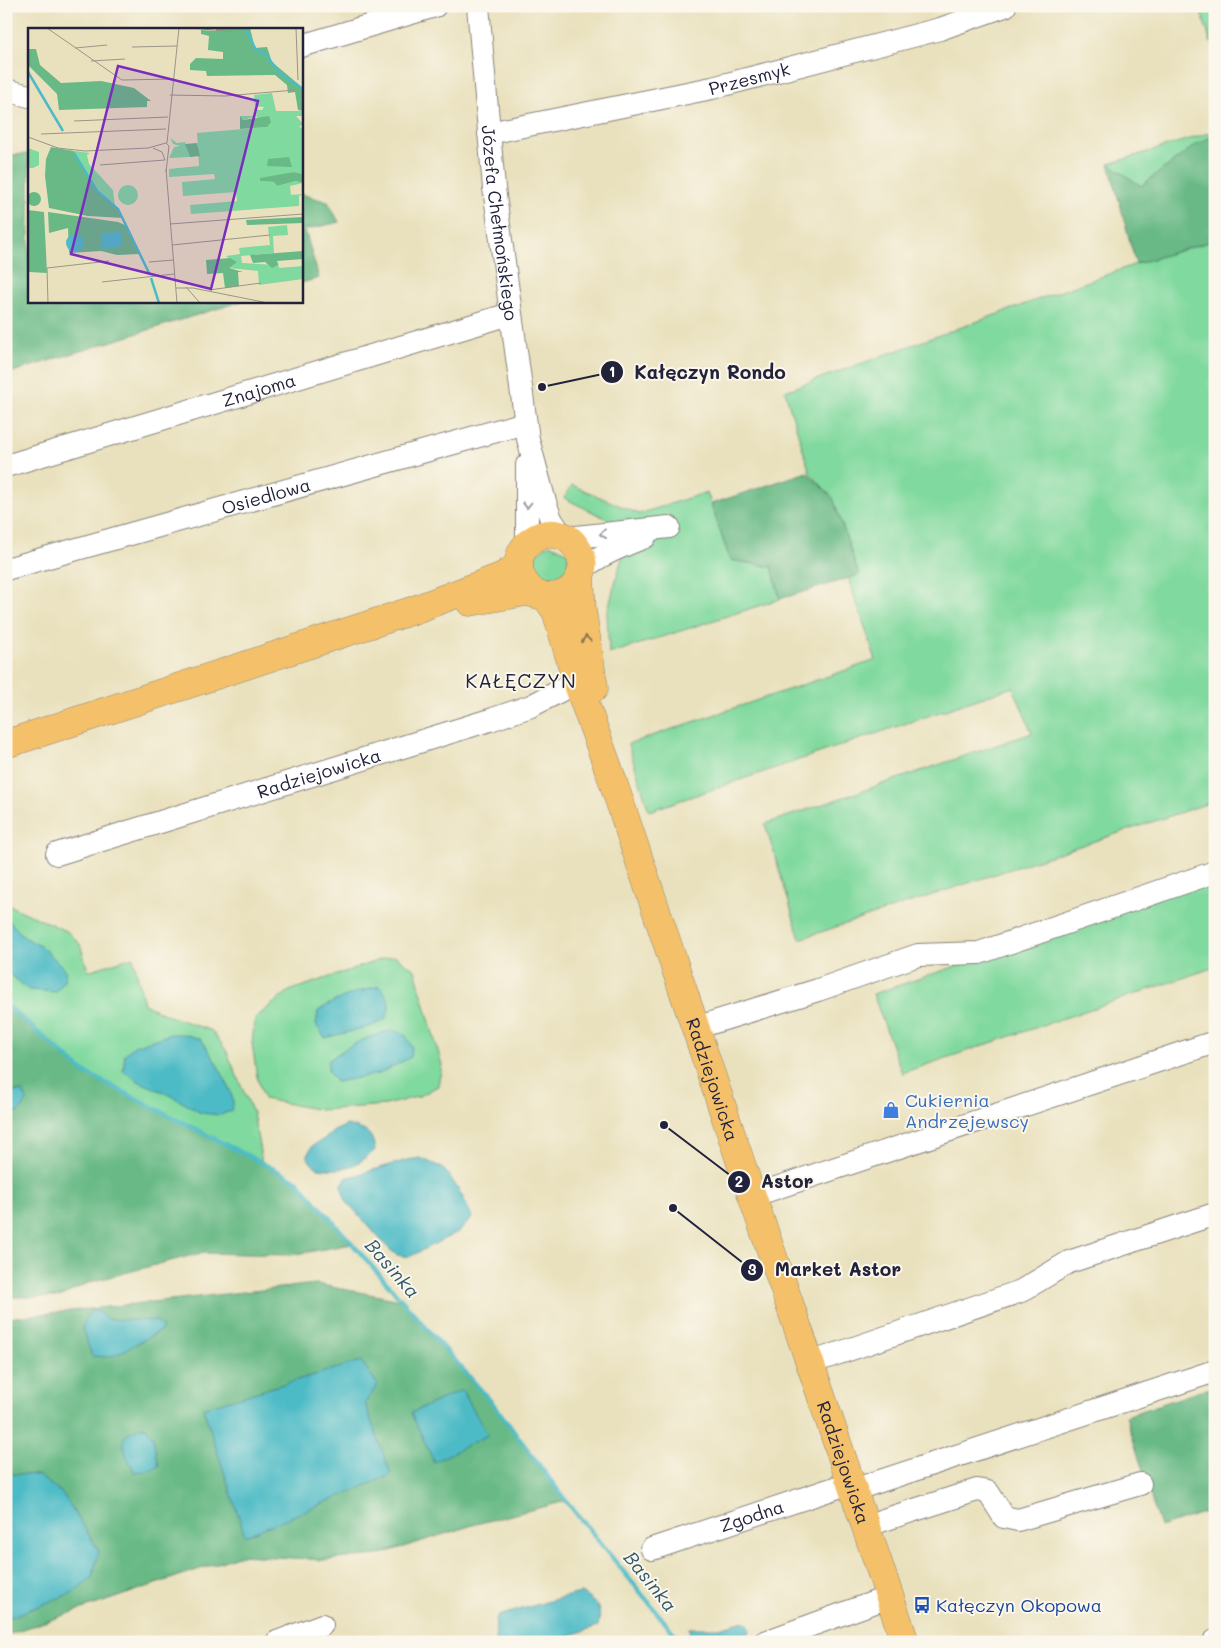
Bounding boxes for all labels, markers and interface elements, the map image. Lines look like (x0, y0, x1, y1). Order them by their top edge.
inset map (28, 28, 302, 302)
street label: Przesmyk (706, 56, 793, 100)
street label: Józefa Chełmońskiego (477, 124, 524, 322)
callout: Kałęczyn Rondo (599, 355, 796, 389)
text: Kałęczyn Rondo (634, 359, 786, 384)
text: 1 (609, 361, 615, 381)
street label: Znajoma (219, 367, 298, 412)
street label: Osiedlowa (219, 472, 313, 520)
one-way arrow (522, 502, 532, 509)
one-way arrow (599, 528, 607, 539)
one-way arrow (581, 634, 592, 642)
district label: KAŁĘCZYN (465, 667, 577, 693)
street label: Radziejowicka (254, 742, 384, 803)
street label: Radziejowicka (681, 1014, 745, 1144)
place label: Cukiernia Andrzejewscy (905, 1088, 1029, 1133)
shop icon: Cukiernia Andrzejewscy (881, 1100, 901, 1120)
callout: Astor (726, 1165, 824, 1199)
text: Astor (761, 1168, 813, 1193)
text: 2 (735, 1171, 743, 1191)
water label: Basinka (360, 1233, 426, 1303)
callout: Market Astor (740, 1253, 911, 1287)
text: Market Astor (775, 1256, 901, 1281)
text: 3 (747, 1259, 757, 1279)
street label: Radziejowicka (812, 1398, 876, 1527)
street label: Zgodna (717, 1494, 787, 1538)
water label: Basinka (619, 1545, 683, 1617)
place label: Kałęczyn Okopowa (936, 1593, 1102, 1617)
bus stop icon: Kałęczyn Okopowa (912, 1595, 932, 1615)

